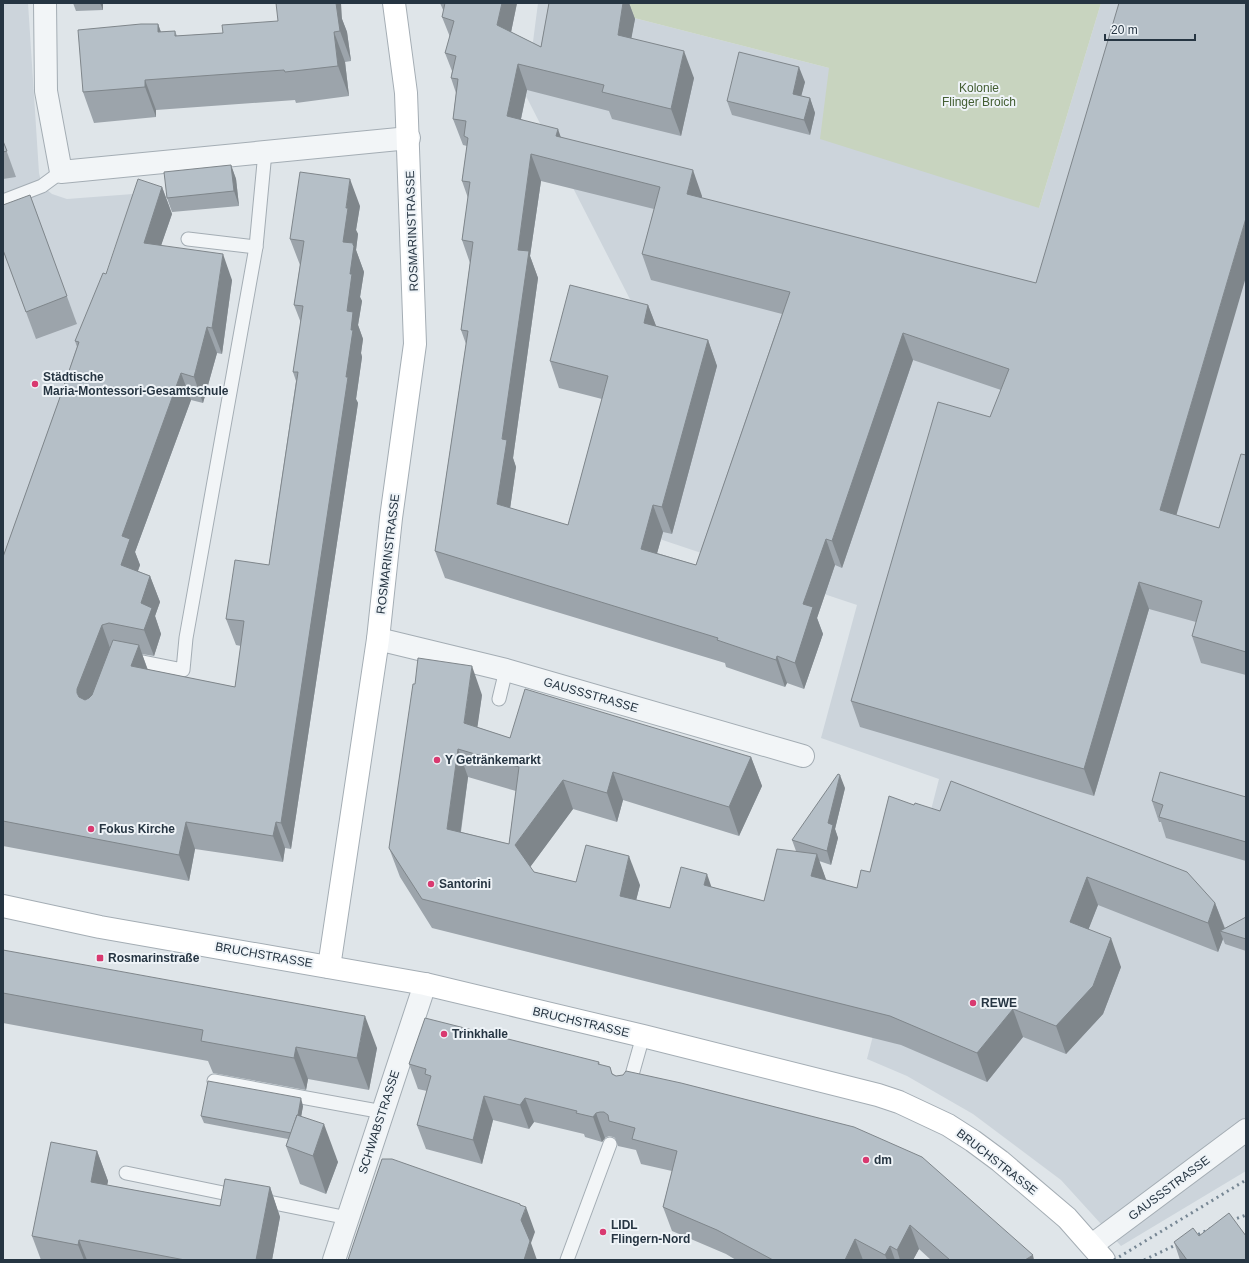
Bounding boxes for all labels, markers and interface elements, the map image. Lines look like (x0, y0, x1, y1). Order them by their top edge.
scale bar (1105, 16, 1195, 42)
text: 20 m (1111, 23, 1138, 37)
park label: Kolonie Flinger Broich (942, 81, 1016, 109)
street label: ROSMARINSTRASSE (403, 170, 421, 292)
place label: Städtische Maria-Montessori-Gesamtschule (43, 370, 229, 398)
marker: Städtische Maria-Montessori-Gesamtschule (30, 379, 40, 389)
street label: ROSMARINSTRASSE (374, 493, 402, 615)
street label: GAUSSSTRASSE (542, 675, 640, 715)
place label: Y Getränkemarkt (445, 753, 541, 767)
marker: Y Getränkemarkt (432, 755, 442, 765)
place label: Fokus Kirche (99, 822, 175, 836)
marker: Fokus Kirche (86, 824, 96, 834)
place label: Santorini (439, 877, 491, 891)
marker: Santorini (426, 879, 436, 889)
street label: BRUCHSTRASSE (214, 940, 314, 970)
place label: Rosmarinstraße (108, 951, 200, 965)
marker: Rosmarinstraße (95, 953, 105, 963)
place label: REWE (981, 996, 1017, 1010)
marker: REWE (968, 998, 978, 1008)
street label: BRUCHSTRASSE (531, 1004, 631, 1040)
place label: Trinkhalle (452, 1027, 508, 1041)
marker: Trinkhalle (439, 1029, 449, 1039)
street label: SCHWABSTRASSE (356, 1068, 402, 1176)
street label: BRUCHSTRASSE (954, 1126, 1040, 1198)
place label: dm (874, 1153, 892, 1167)
street label: GAUSSSTRASSE (1126, 1153, 1212, 1223)
marker: dm (861, 1155, 871, 1165)
place label: LIDL Flingern-Nord (611, 1218, 690, 1246)
marker: LIDL Flingern-Nord (598, 1227, 608, 1237)

